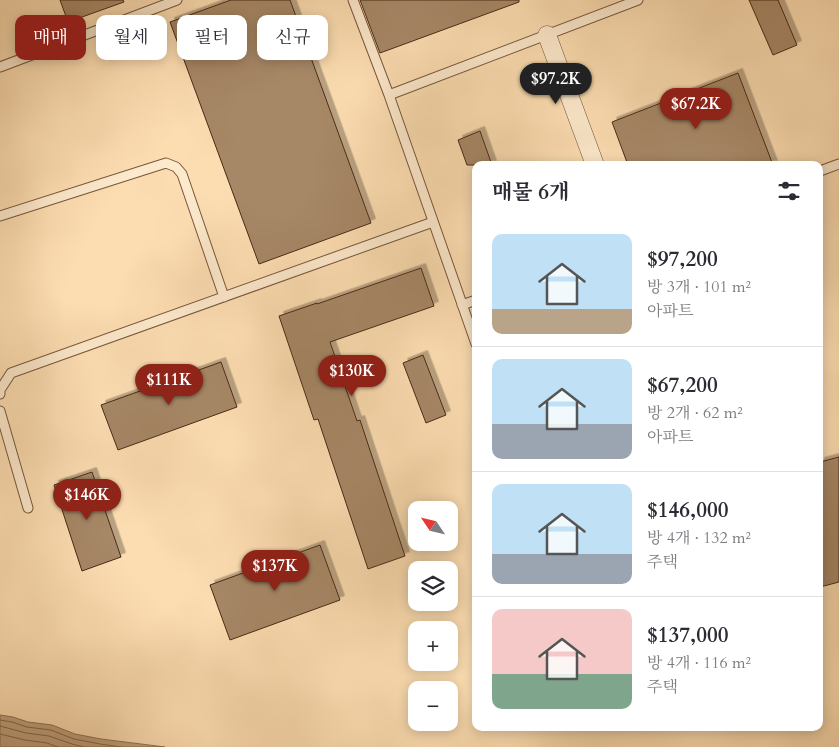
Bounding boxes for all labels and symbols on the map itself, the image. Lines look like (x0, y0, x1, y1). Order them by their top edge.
pin: $97.2K (515, 62, 597, 105)
pin: $67.2K (655, 88, 737, 130)
pin: $130K (317, 354, 387, 397)
pin: $111K (134, 364, 204, 406)
pin: $146K (52, 478, 122, 521)
north arrow (408, 501, 458, 551)
pin: $137K (240, 550, 310, 592)

